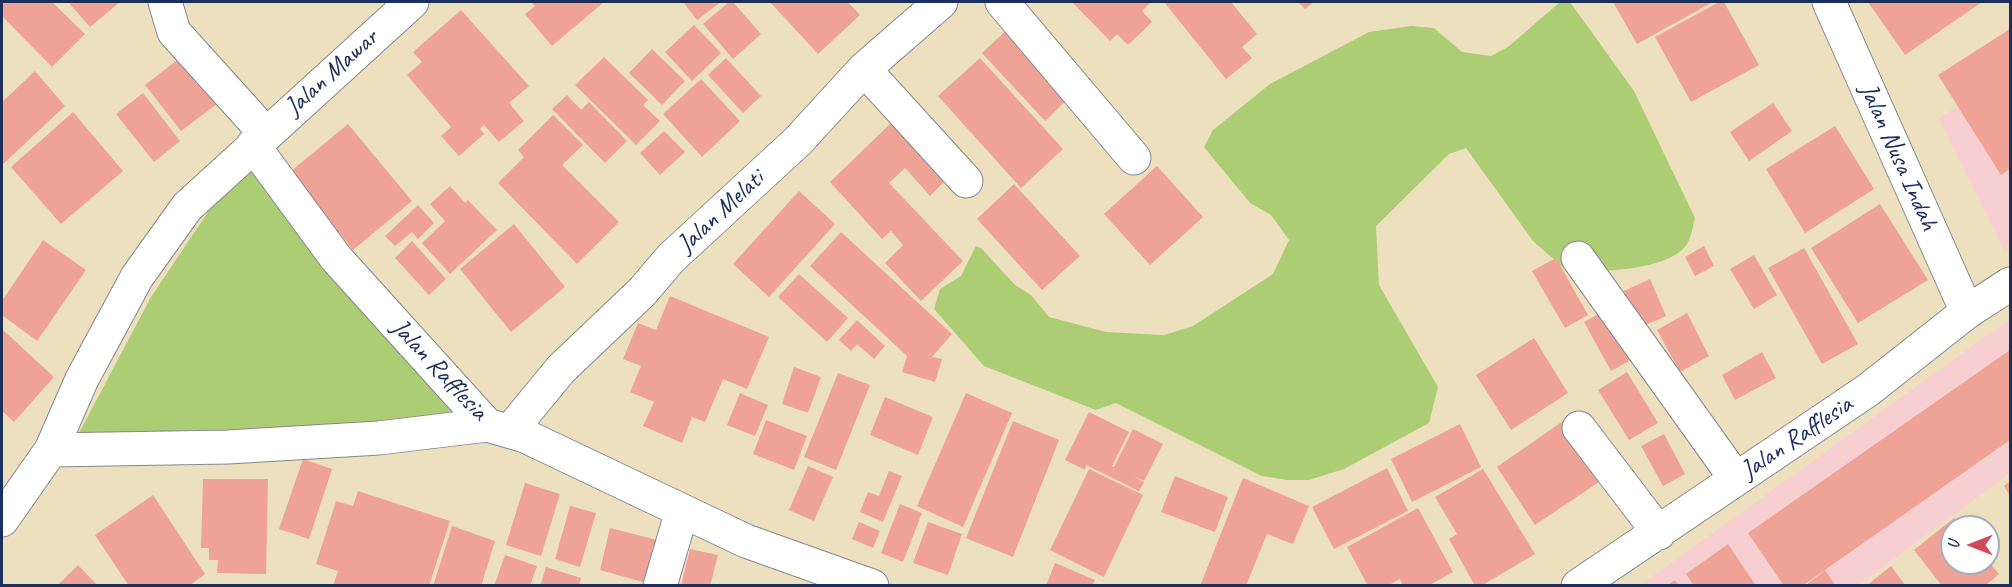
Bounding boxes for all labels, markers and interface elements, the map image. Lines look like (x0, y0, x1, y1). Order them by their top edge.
street label: Jalan Mawar (279, 23, 385, 123)
street label: Jalan Nusa Indah (1852, 79, 1944, 235)
street label: Jalan Melati (671, 164, 771, 260)
street label: Jalan Rafflesia (384, 313, 494, 427)
street label: Jalan Rafflesia (1735, 389, 1859, 487)
north arrow (1940, 515, 2000, 575)
text: U (1944, 541, 1964, 549)

